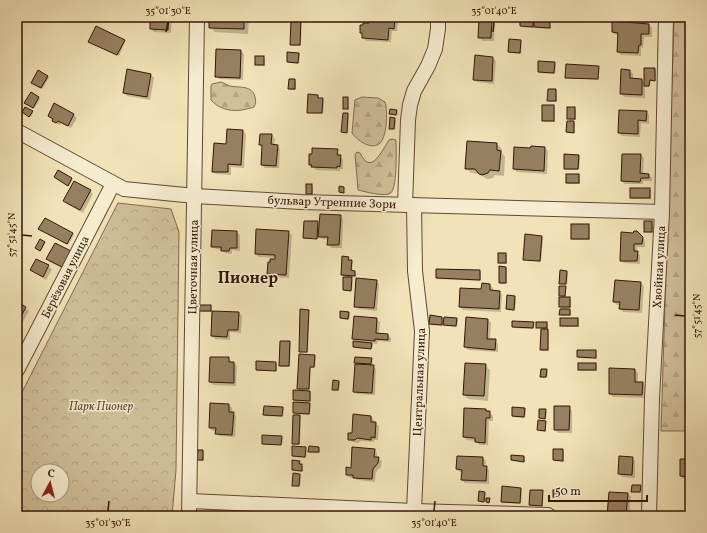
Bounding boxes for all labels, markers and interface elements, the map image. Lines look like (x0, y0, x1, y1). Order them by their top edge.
text: 35°01'30"E (145, 4, 191, 18)
text: 35°01'40"E (471, 4, 517, 18)
street label: бульвар Утренние Зори (267, 193, 397, 213)
text: 57°51'45"N (5, 212, 19, 257)
street label: Цветочная улица (185, 219, 203, 315)
street label: Хвойная улица (650, 225, 670, 309)
street label: Берёзовая улица (38, 233, 94, 322)
district label: Пионер (218, 268, 278, 290)
text: 57°51'45"N (690, 293, 704, 338)
street label: Центральная улица (410, 327, 430, 437)
park label: Парк Пионер (69, 399, 133, 415)
north arrow (30, 463, 70, 503)
text: С (47, 467, 55, 482)
scale bar (549, 477, 647, 503)
text: 50 m (555, 484, 581, 500)
text: 35°01'30"E (85, 516, 131, 530)
text: 35°01'40"E (411, 516, 457, 530)

